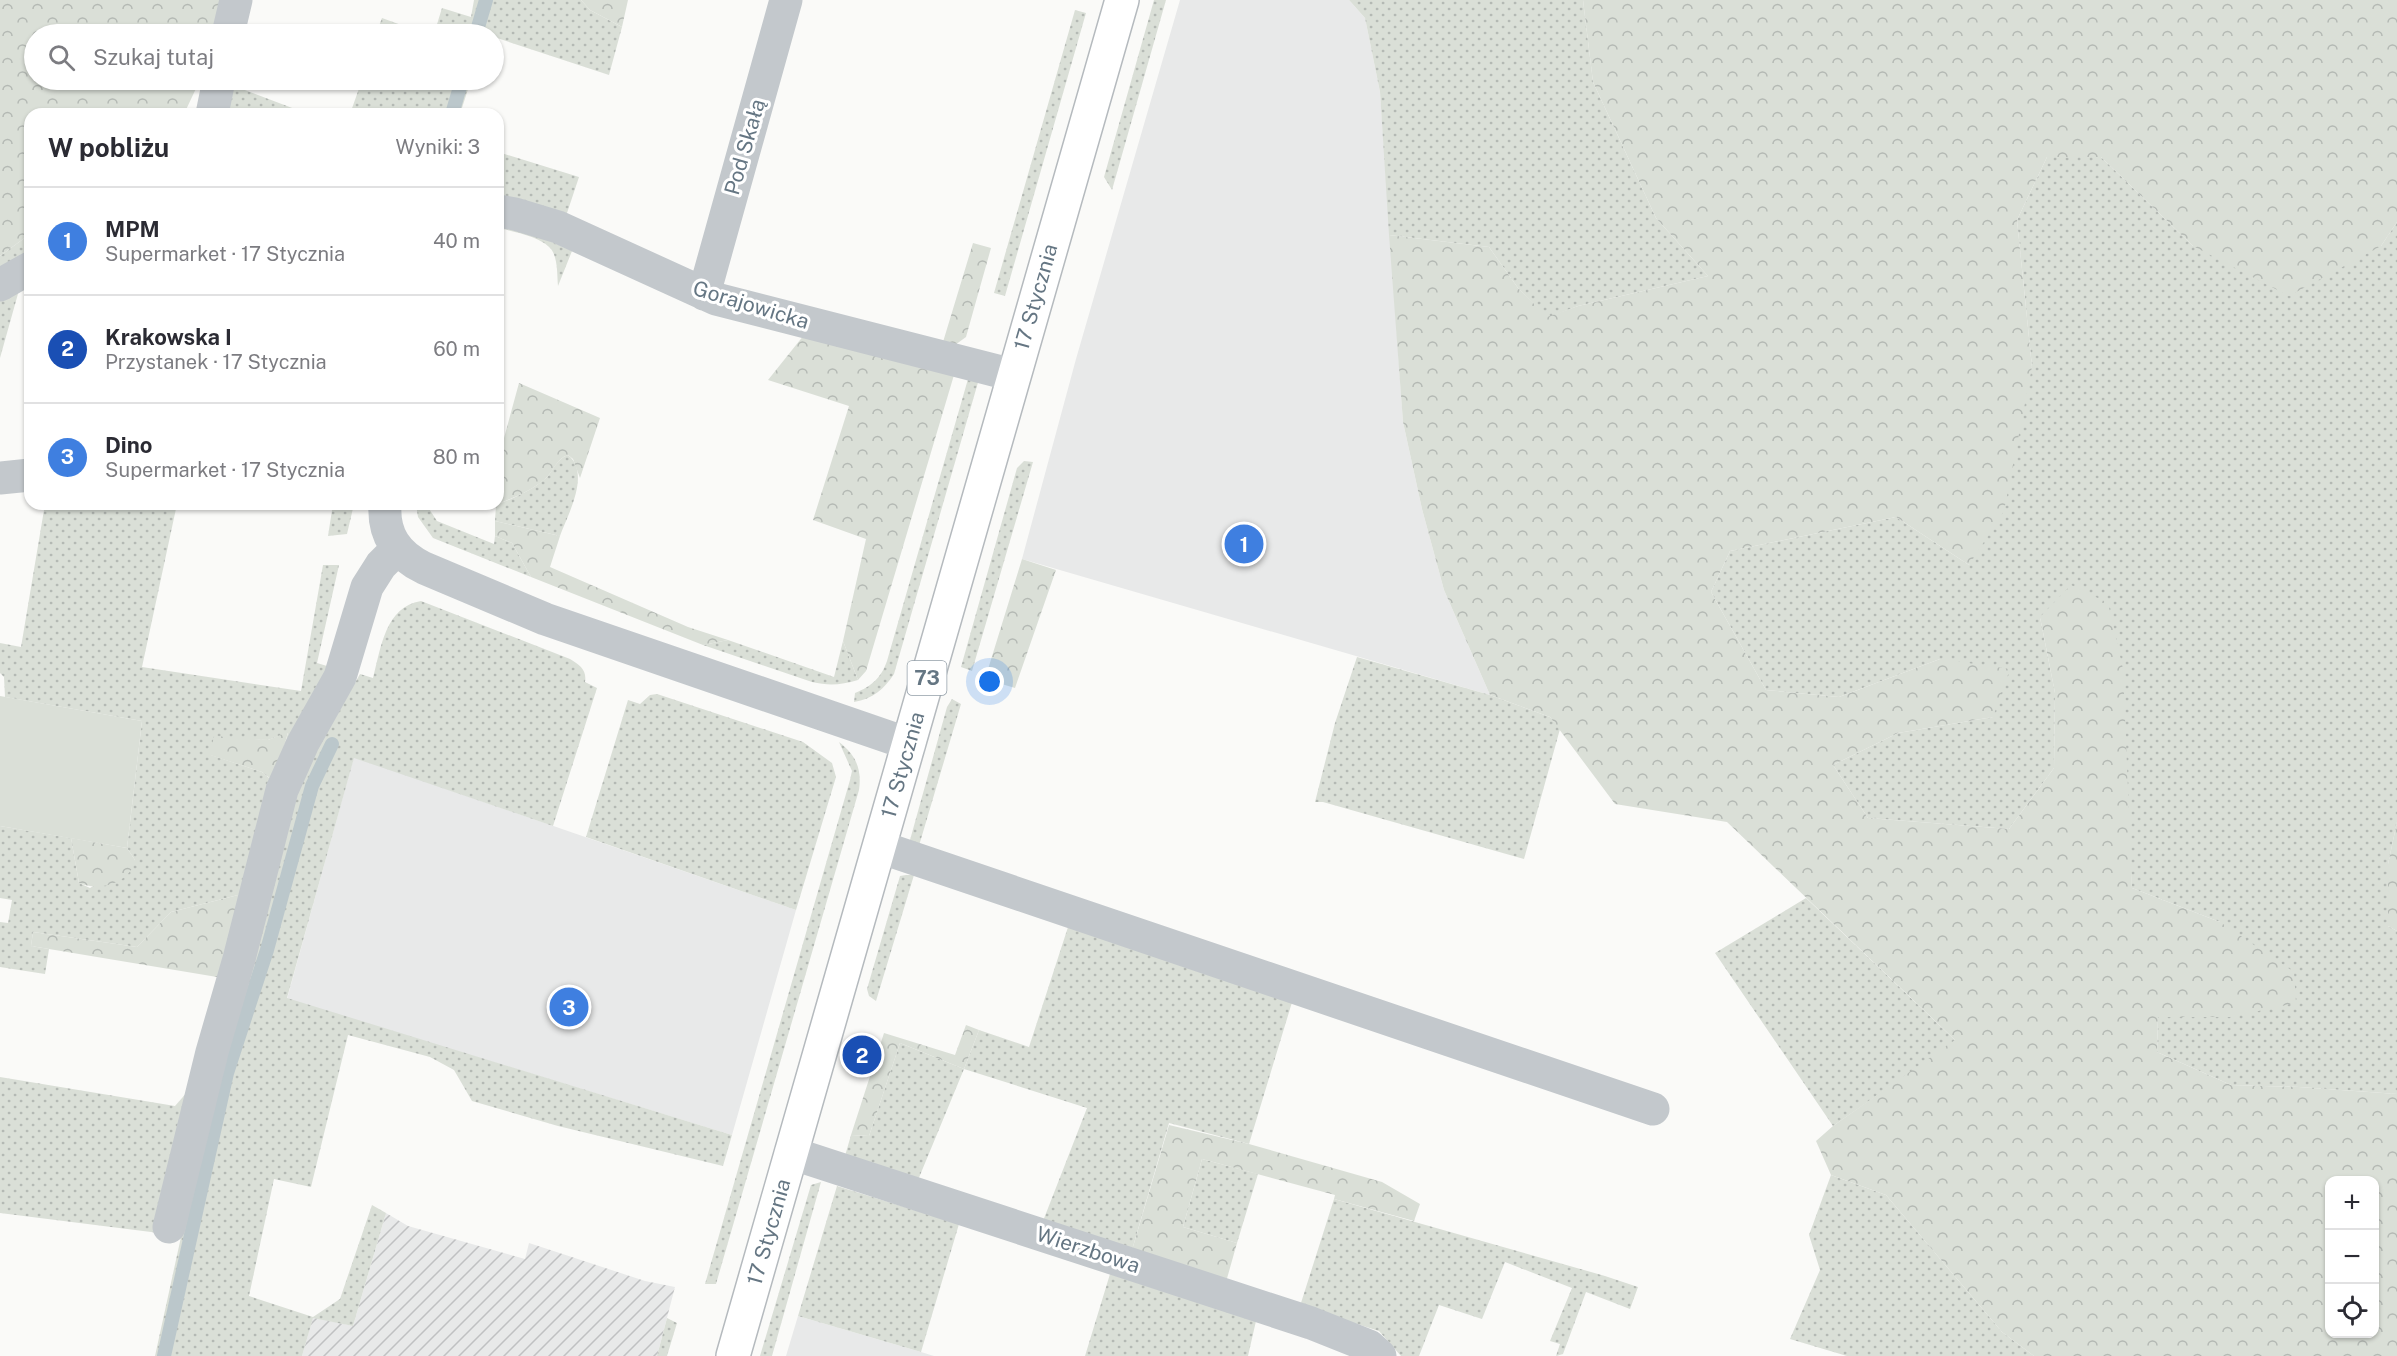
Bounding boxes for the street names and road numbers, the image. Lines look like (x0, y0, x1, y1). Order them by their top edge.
street label: Pod Skałą (719, 96, 770, 198)
street label: 17 Stycznia (1008, 241, 1063, 353)
street label: Gorajowicka (690, 275, 812, 334)
road number: 73 (908, 661, 946, 695)
street label: 17 Stycznia (875, 709, 930, 821)
street label: 17 Stycznia (741, 1176, 796, 1288)
street label: Wierzbowa (1033, 1221, 1143, 1278)

